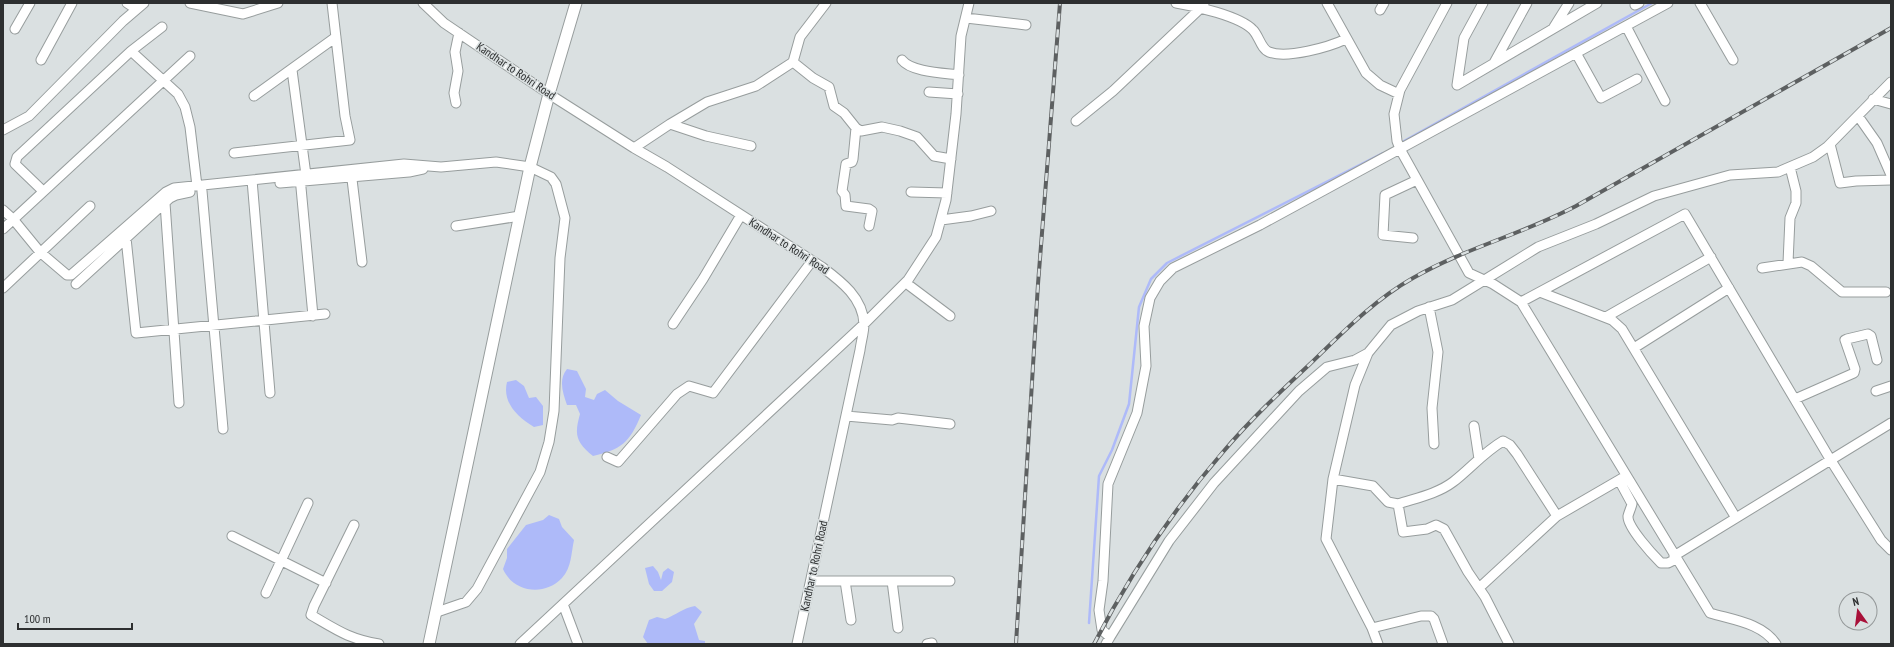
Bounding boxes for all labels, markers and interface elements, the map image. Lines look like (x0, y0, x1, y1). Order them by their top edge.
street label: Kandhar to Rohri Road (474, 39, 559, 103)
street label: Kandhar to Rohri Road (746, 214, 832, 277)
street label: Kandhar to Rohri Road (797, 519, 830, 613)
north arrow (1838, 591, 1878, 631)
text: N (1851, 594, 1860, 609)
scale bar (18, 605, 132, 631)
text: 100 m (24, 611, 51, 626)

